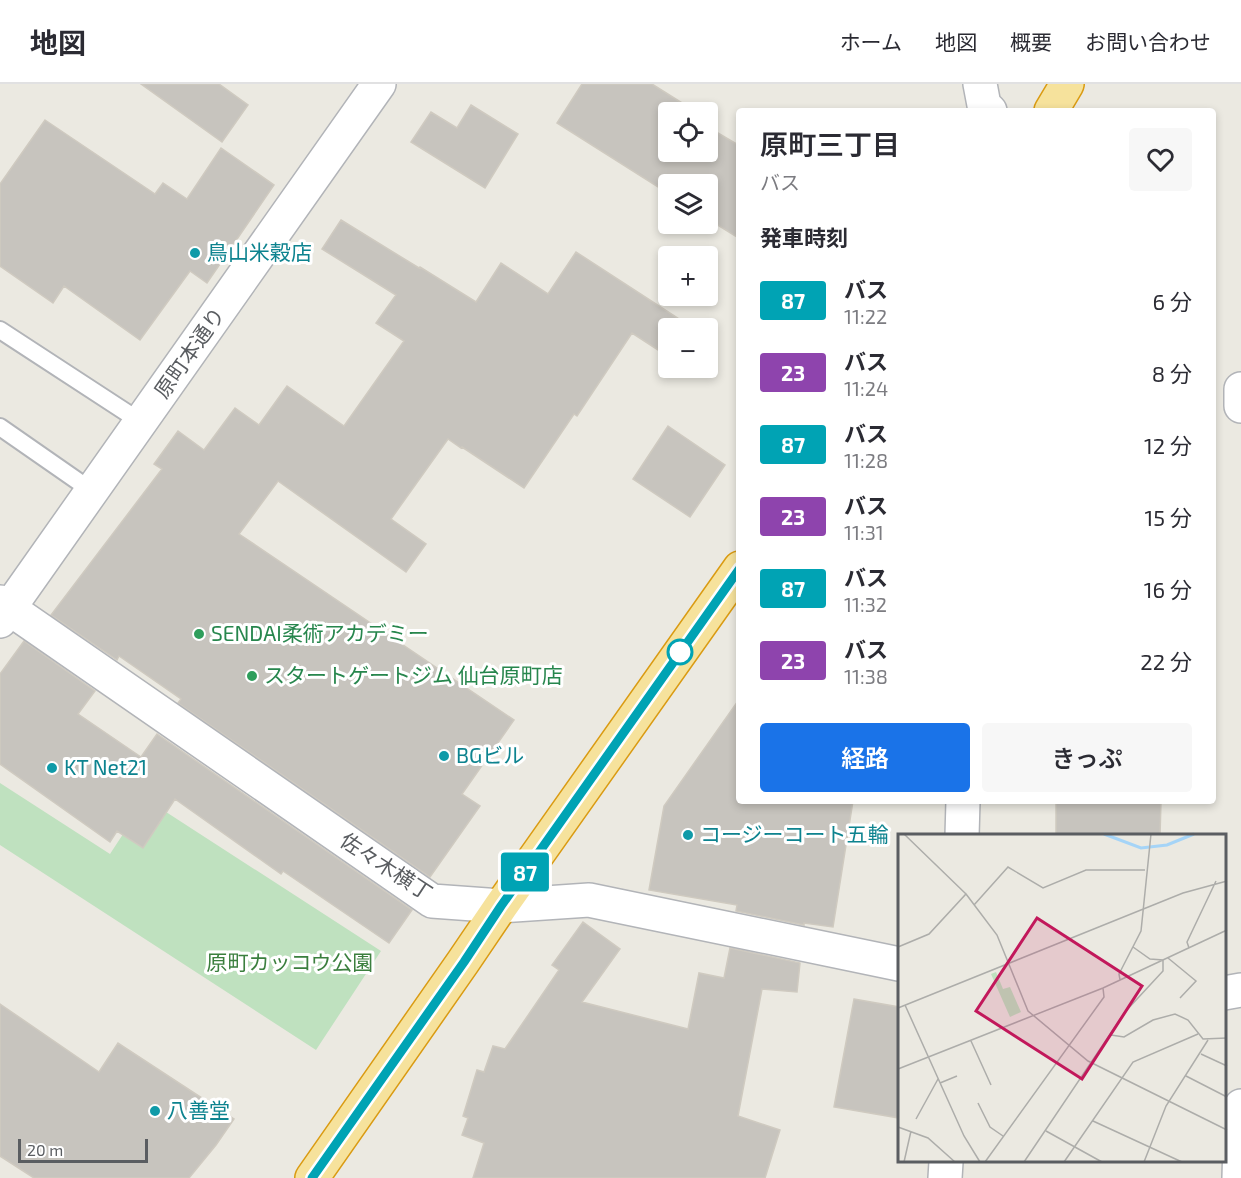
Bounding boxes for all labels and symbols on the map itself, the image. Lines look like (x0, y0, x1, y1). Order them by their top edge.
place label: 鳥山米穀店 (207, 239, 312, 264)
marker: 鳥山米穀店 (188, 246, 202, 260)
street label: 原町本通り (148, 302, 229, 402)
place label: SENDAI柔術アカデミー (211, 620, 429, 645)
marker: SENDAI柔術アカデミー (192, 627, 206, 641)
unlabelled marker (667, 639, 693, 665)
place label: スタートゲートジム 仙台原町店 (264, 662, 563, 687)
marker: スタートゲートジム 仙台原町店 (245, 669, 259, 683)
place label: BGビル (456, 742, 524, 767)
marker: BGビル (437, 749, 451, 763)
place label: KT Net21 (64, 754, 147, 779)
marker: KT Net21 (45, 761, 59, 775)
place label: コージーコート五輪 (700, 821, 889, 846)
street label: 佐々木横丁 (336, 827, 438, 905)
marker: コージーコート五輪 (681, 828, 695, 842)
inset map (898, 834, 1226, 1163)
line badge: 87 (498, 852, 552, 892)
park label: 原町カッコウ公園 (206, 949, 374, 974)
place label: 八善堂 (167, 1097, 230, 1122)
marker: 八善堂 (148, 1104, 162, 1118)
scale bar (18, 1136, 148, 1164)

